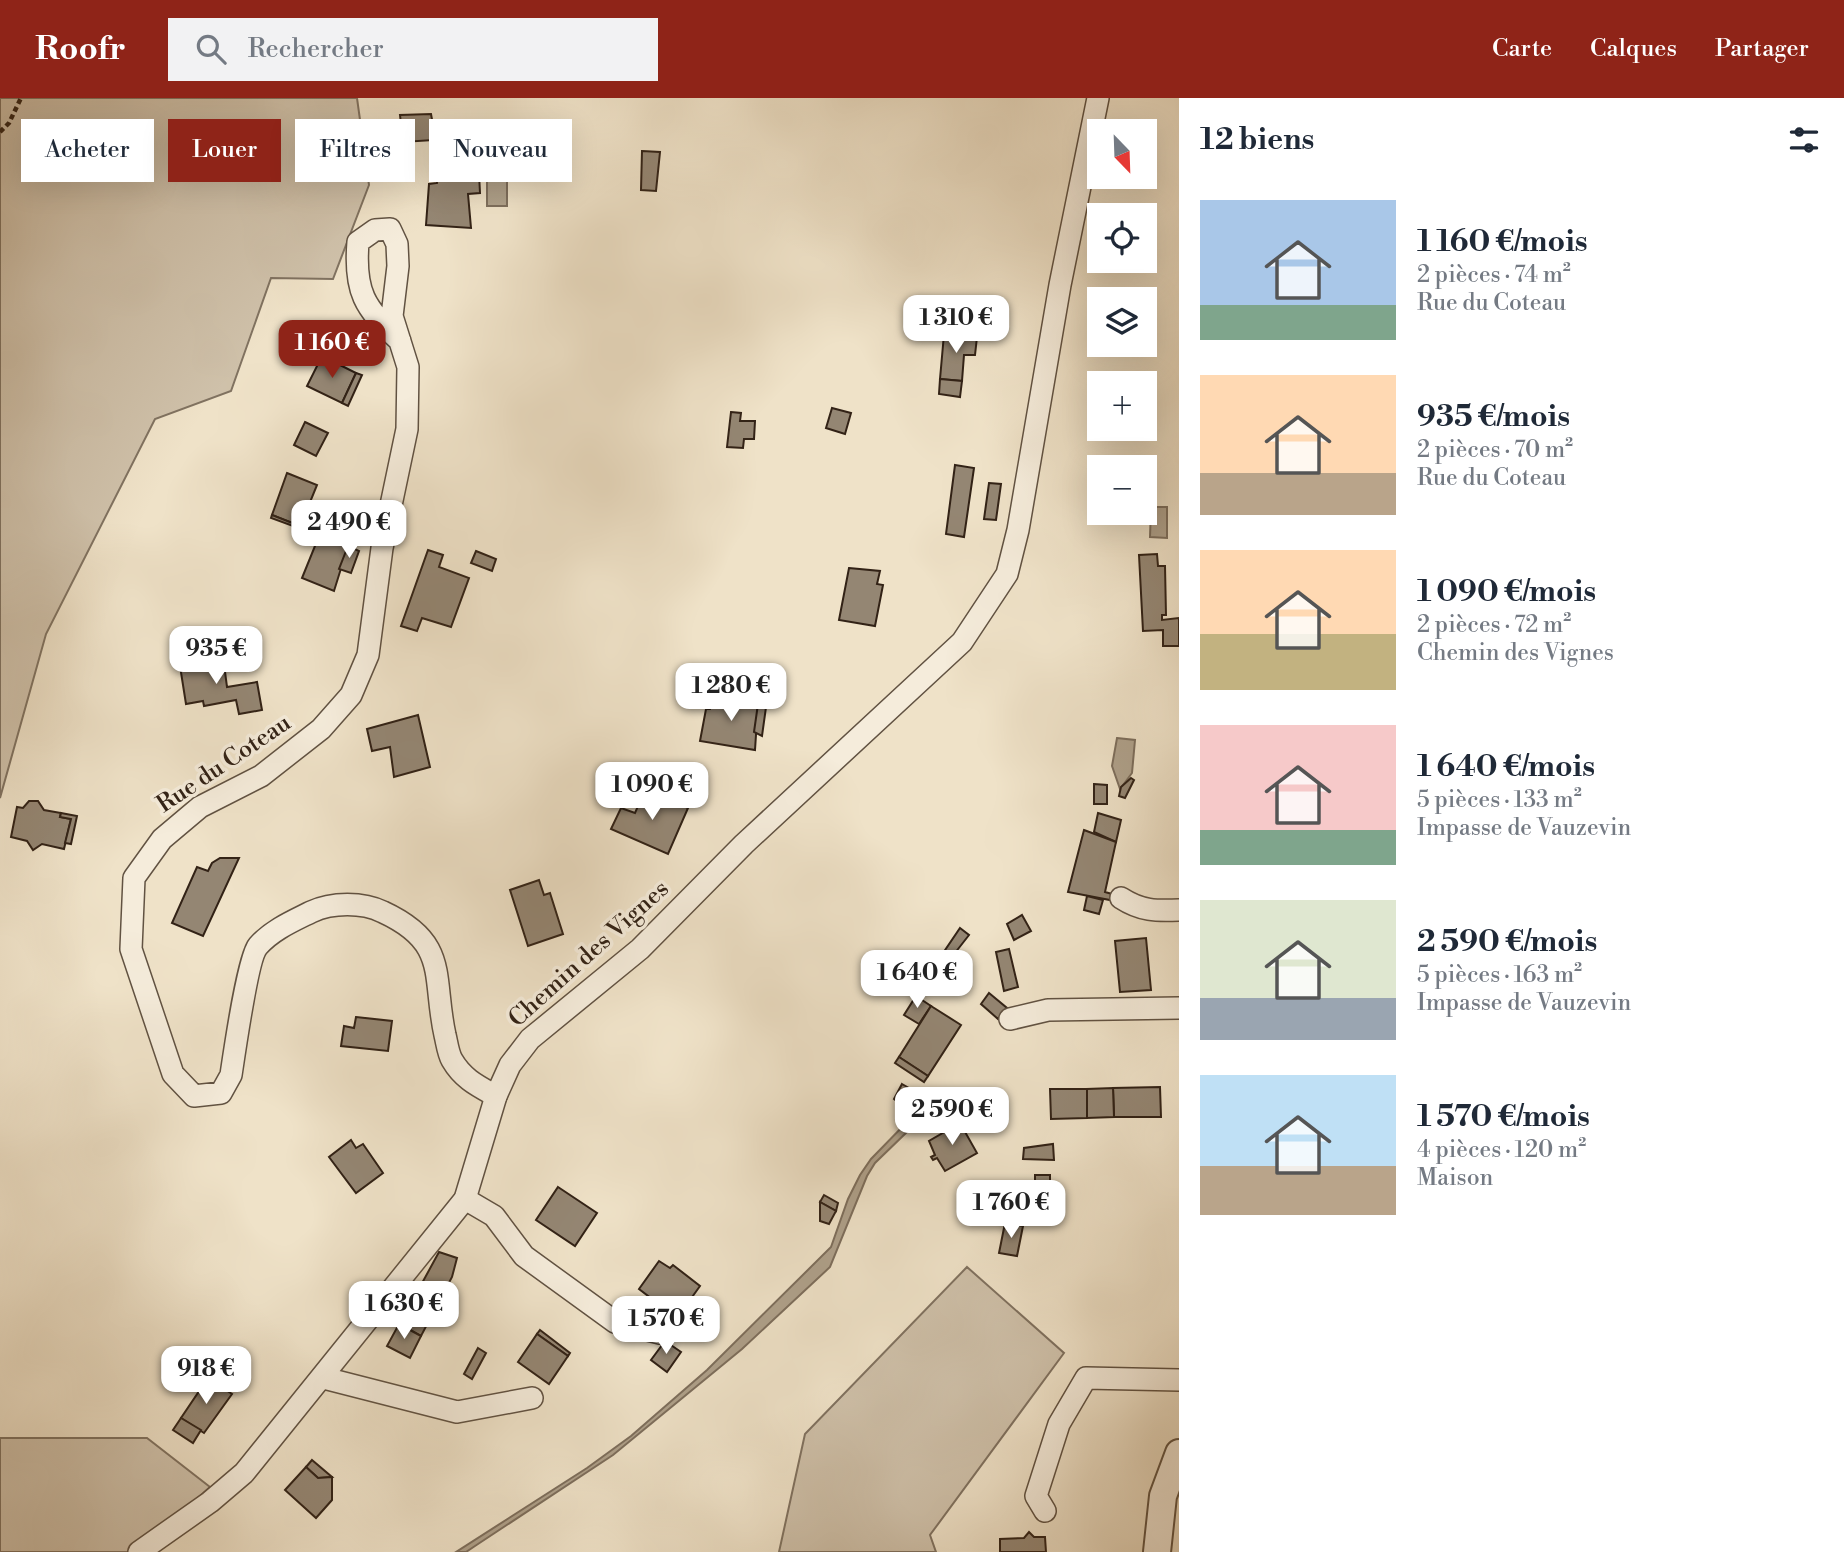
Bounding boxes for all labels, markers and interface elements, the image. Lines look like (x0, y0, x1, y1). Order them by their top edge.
search box (168, 18, 658, 81)
text: Roofr (35, 29, 126, 70)
icon: search (192, 30, 230, 68)
text: Rechercher (248, 33, 384, 65)
text: Carte (1492, 34, 1552, 64)
text: Calques (1590, 34, 1677, 64)
text: Partager (1715, 34, 1809, 64)
chip: Acheter (21, 119, 154, 182)
chip: Louer (168, 119, 281, 182)
chip: Filtres (295, 119, 415, 182)
chip: Nouveau (429, 119, 572, 182)
north arrow (1087, 119, 1157, 189)
map controls (1087, 119, 1157, 525)
text: 12 biens (1200, 121, 1314, 159)
icon: filters (1785, 121, 1823, 159)
button: locate (1087, 203, 1157, 273)
text: 1 160 €/mois (1417, 223, 1588, 261)
icon: home (1256, 228, 1340, 312)
text: 2 pièces · 74 m² (1417, 261, 1571, 289)
button: layers (1087, 287, 1157, 357)
text: Rue du Coteau (1417, 289, 1566, 317)
pin: 1 310 € (891, 296, 1021, 355)
text: 1 310 € (919, 304, 993, 332)
pin: 1 160 € (267, 320, 397, 380)
text: 1 160 € (295, 329, 369, 357)
button: + (1087, 371, 1157, 441)
text: 935 €/mois (1417, 398, 1570, 436)
icon: home (1256, 403, 1340, 487)
text: 2 pièces · 70 m² (1417, 436, 1573, 464)
button: − (1087, 455, 1157, 525)
text: Rue du Coteau (1417, 464, 1566, 492)
pin: 2 490 € (284, 500, 414, 560)
text: 2 490 € (307, 509, 391, 537)
text: 1 090 €/mois (1417, 573, 1596, 611)
icon: home (1256, 578, 1340, 662)
text: 2 pièces · 72 m² (1417, 611, 1571, 639)
pin: 935 € (167, 626, 265, 686)
text: 935 € (185, 635, 247, 663)
text: Chemin des Vignes (1417, 639, 1614, 667)
pin: 1 280 € (666, 664, 796, 723)
text: 1 280 € (691, 672, 771, 700)
street label: Rue du Coteau (151, 708, 297, 820)
text: 1 640 €/mois (1417, 748, 1595, 786)
icon: home (1256, 753, 1340, 837)
pin: 1 090 € (587, 762, 717, 822)
text: 1 090 € (611, 771, 693, 799)
text: 5 pièces · 133 m² (1417, 786, 1582, 814)
text: Impasse de Vauzevin (1417, 814, 1631, 842)
street label: Chemin des Vignes (503, 874, 675, 1034)
text: 2 590 €/mois (1417, 923, 1597, 961)
icon: home (1256, 928, 1340, 1012)
pin: 1 640 € (852, 950, 982, 1010)
text: 1 640 € (877, 959, 957, 987)
text: 5 pièces · 163 m² (1417, 961, 1582, 989)
text: Impasse de Vauzevin (1417, 989, 1631, 1017)
pin: 2 590 € (887, 1088, 1017, 1147)
text: 2 590 € (911, 1096, 993, 1124)
text: 1 570 €/mois (1417, 1098, 1590, 1136)
icon: home (1256, 1103, 1340, 1187)
text: 4 pièces · 120 m² (1417, 1136, 1586, 1164)
text: Maison (1417, 1164, 1493, 1192)
pin: 1 760 € (946, 1180, 1076, 1240)
text: 1 760 € (972, 1189, 1050, 1217)
pin: 1 630 € (339, 1282, 469, 1341)
text: 1 630 € (365, 1290, 443, 1318)
pin: 1 570 € (601, 1296, 731, 1356)
text: 1 570 € (628, 1305, 704, 1333)
pin: 918 € (157, 1346, 255, 1406)
text: 918 € (177, 1355, 235, 1383)

